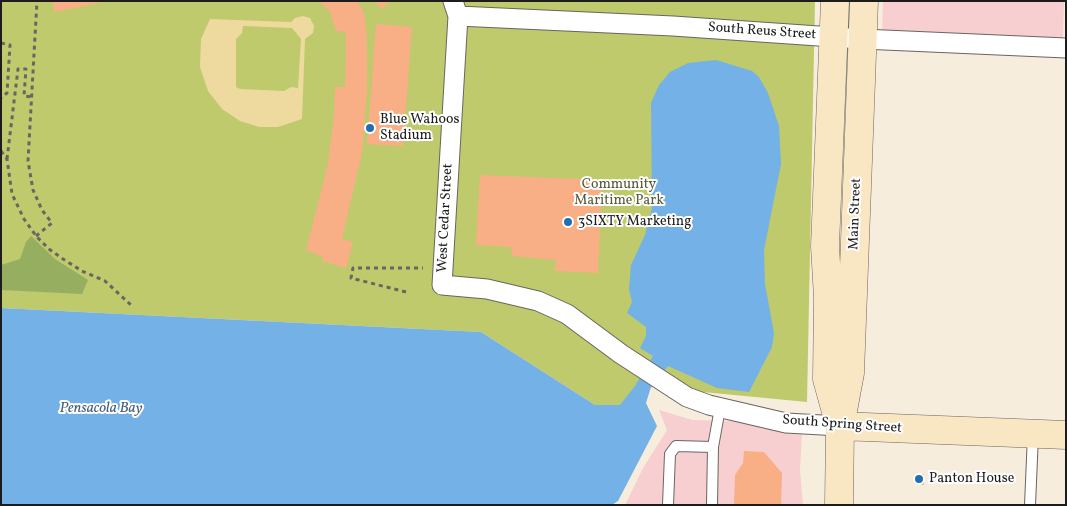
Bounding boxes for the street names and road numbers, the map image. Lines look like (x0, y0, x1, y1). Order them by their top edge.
street label: South Reus Street (707, 20, 817, 44)
street label: West Cedar Street (435, 163, 457, 273)
street label: Main Street (846, 178, 866, 250)
street label: South Spring Street (782, 412, 902, 438)

